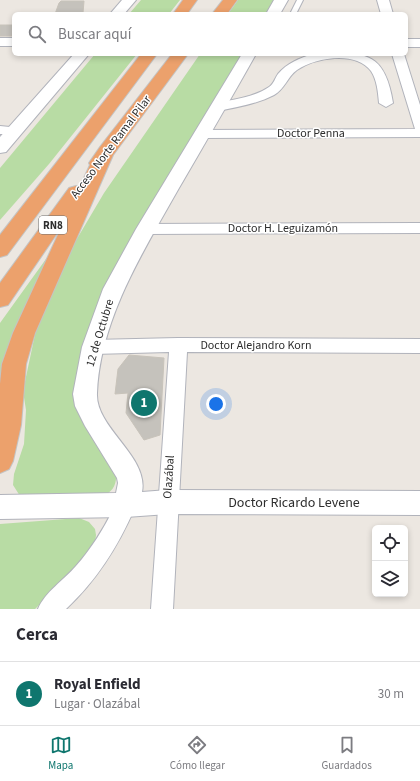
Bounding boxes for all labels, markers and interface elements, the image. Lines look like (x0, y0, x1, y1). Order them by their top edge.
search box (12, 12, 408, 56)
icon: search (26, 23, 48, 45)
text: Buscar aquí (58, 24, 131, 45)
street label: Acceso Norte Ramal Pilar (67, 91, 156, 202)
street label: Doctor Penna (277, 125, 345, 142)
road number: RN8 (39, 216, 67, 234)
street label: Doctor H. Leguizamón (228, 220, 338, 237)
street label: 12 de Octubre (82, 297, 118, 369)
street label: Doctor Alejandro Korn (200, 337, 312, 354)
pin: 1 (131, 388, 157, 418)
your location (206, 394, 226, 414)
street label: Olazábal (159, 455, 179, 499)
street label: Doctor Ricardo Levene (228, 493, 360, 513)
map controls (372, 525, 408, 597)
button: locate (372, 525, 408, 561)
button: layers (372, 561, 408, 597)
text: Cerca (16, 623, 58, 647)
text: Royal Enfield (54, 674, 141, 695)
text: 1 (26, 685, 32, 703)
text: 30 m (378, 685, 404, 703)
text: Lugar · Olazábal (54, 695, 140, 713)
tab: Mapa (48, 734, 73, 773)
tab: Cómo llegar (170, 734, 225, 773)
tab: Guardados (321, 734, 372, 773)

